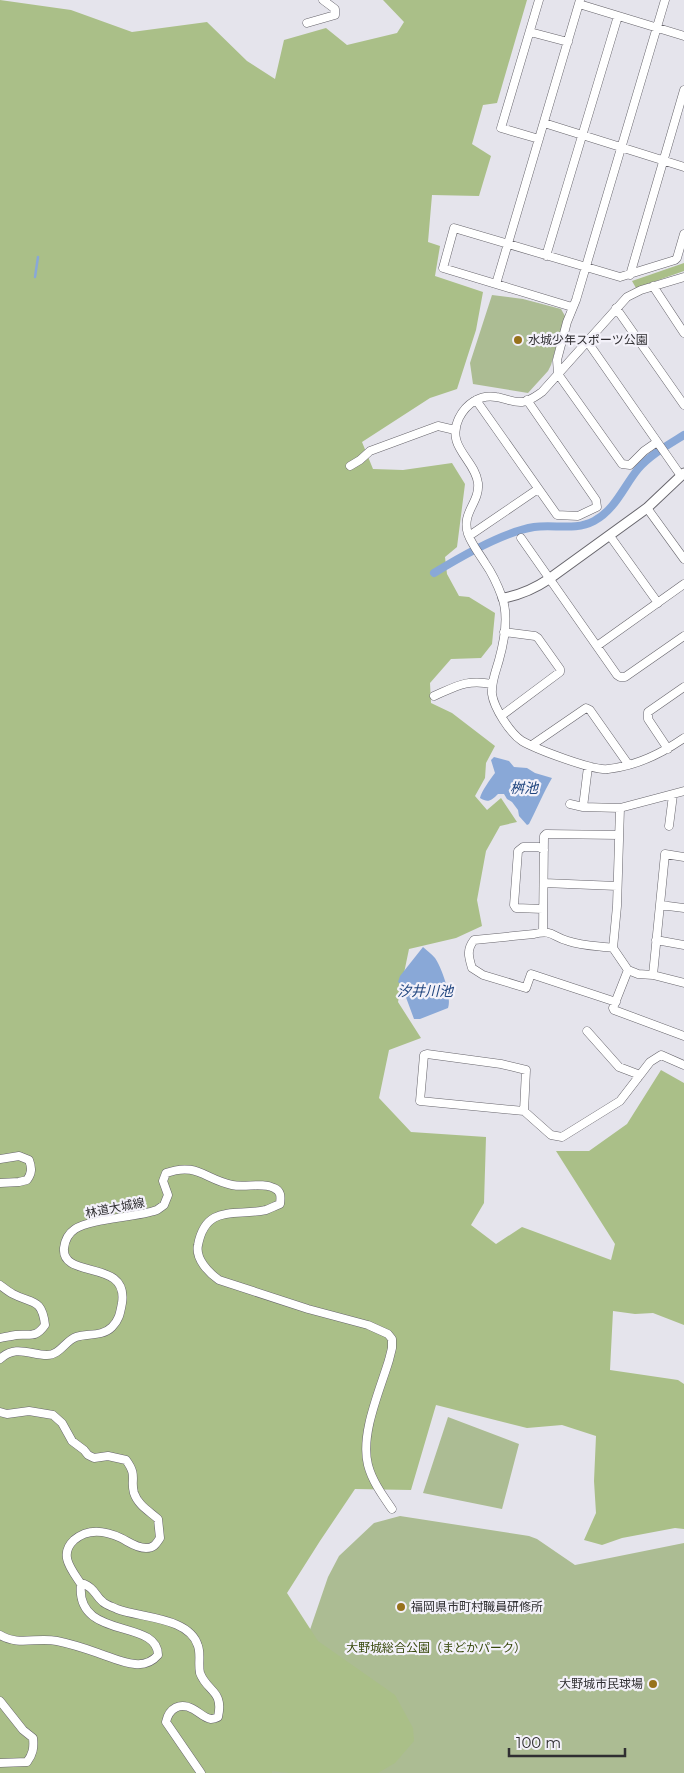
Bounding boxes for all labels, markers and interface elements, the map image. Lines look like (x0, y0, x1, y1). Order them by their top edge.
place label: 水城少年スポーツ公園 (528, 332, 648, 347)
marker: 水城少年スポーツ公園 (512, 334, 524, 346)
water label: 桝池 (510, 779, 540, 797)
water label: 汐井川池 (397, 982, 455, 1000)
street label: 林道大城線 (84, 1194, 146, 1221)
place label: 福岡県市町村職員研修所 (411, 1599, 543, 1614)
marker: 福岡県市町村職員研修所 (395, 1601, 407, 1613)
park label: 大野城総合公園（まどかパーク） (346, 1640, 526, 1655)
place label: 大野城市民球場 (559, 1676, 643, 1691)
marker: 大野城市民球場 (647, 1678, 659, 1690)
scale bar (509, 1726, 625, 1758)
text: 100 m (516, 1733, 561, 1752)

